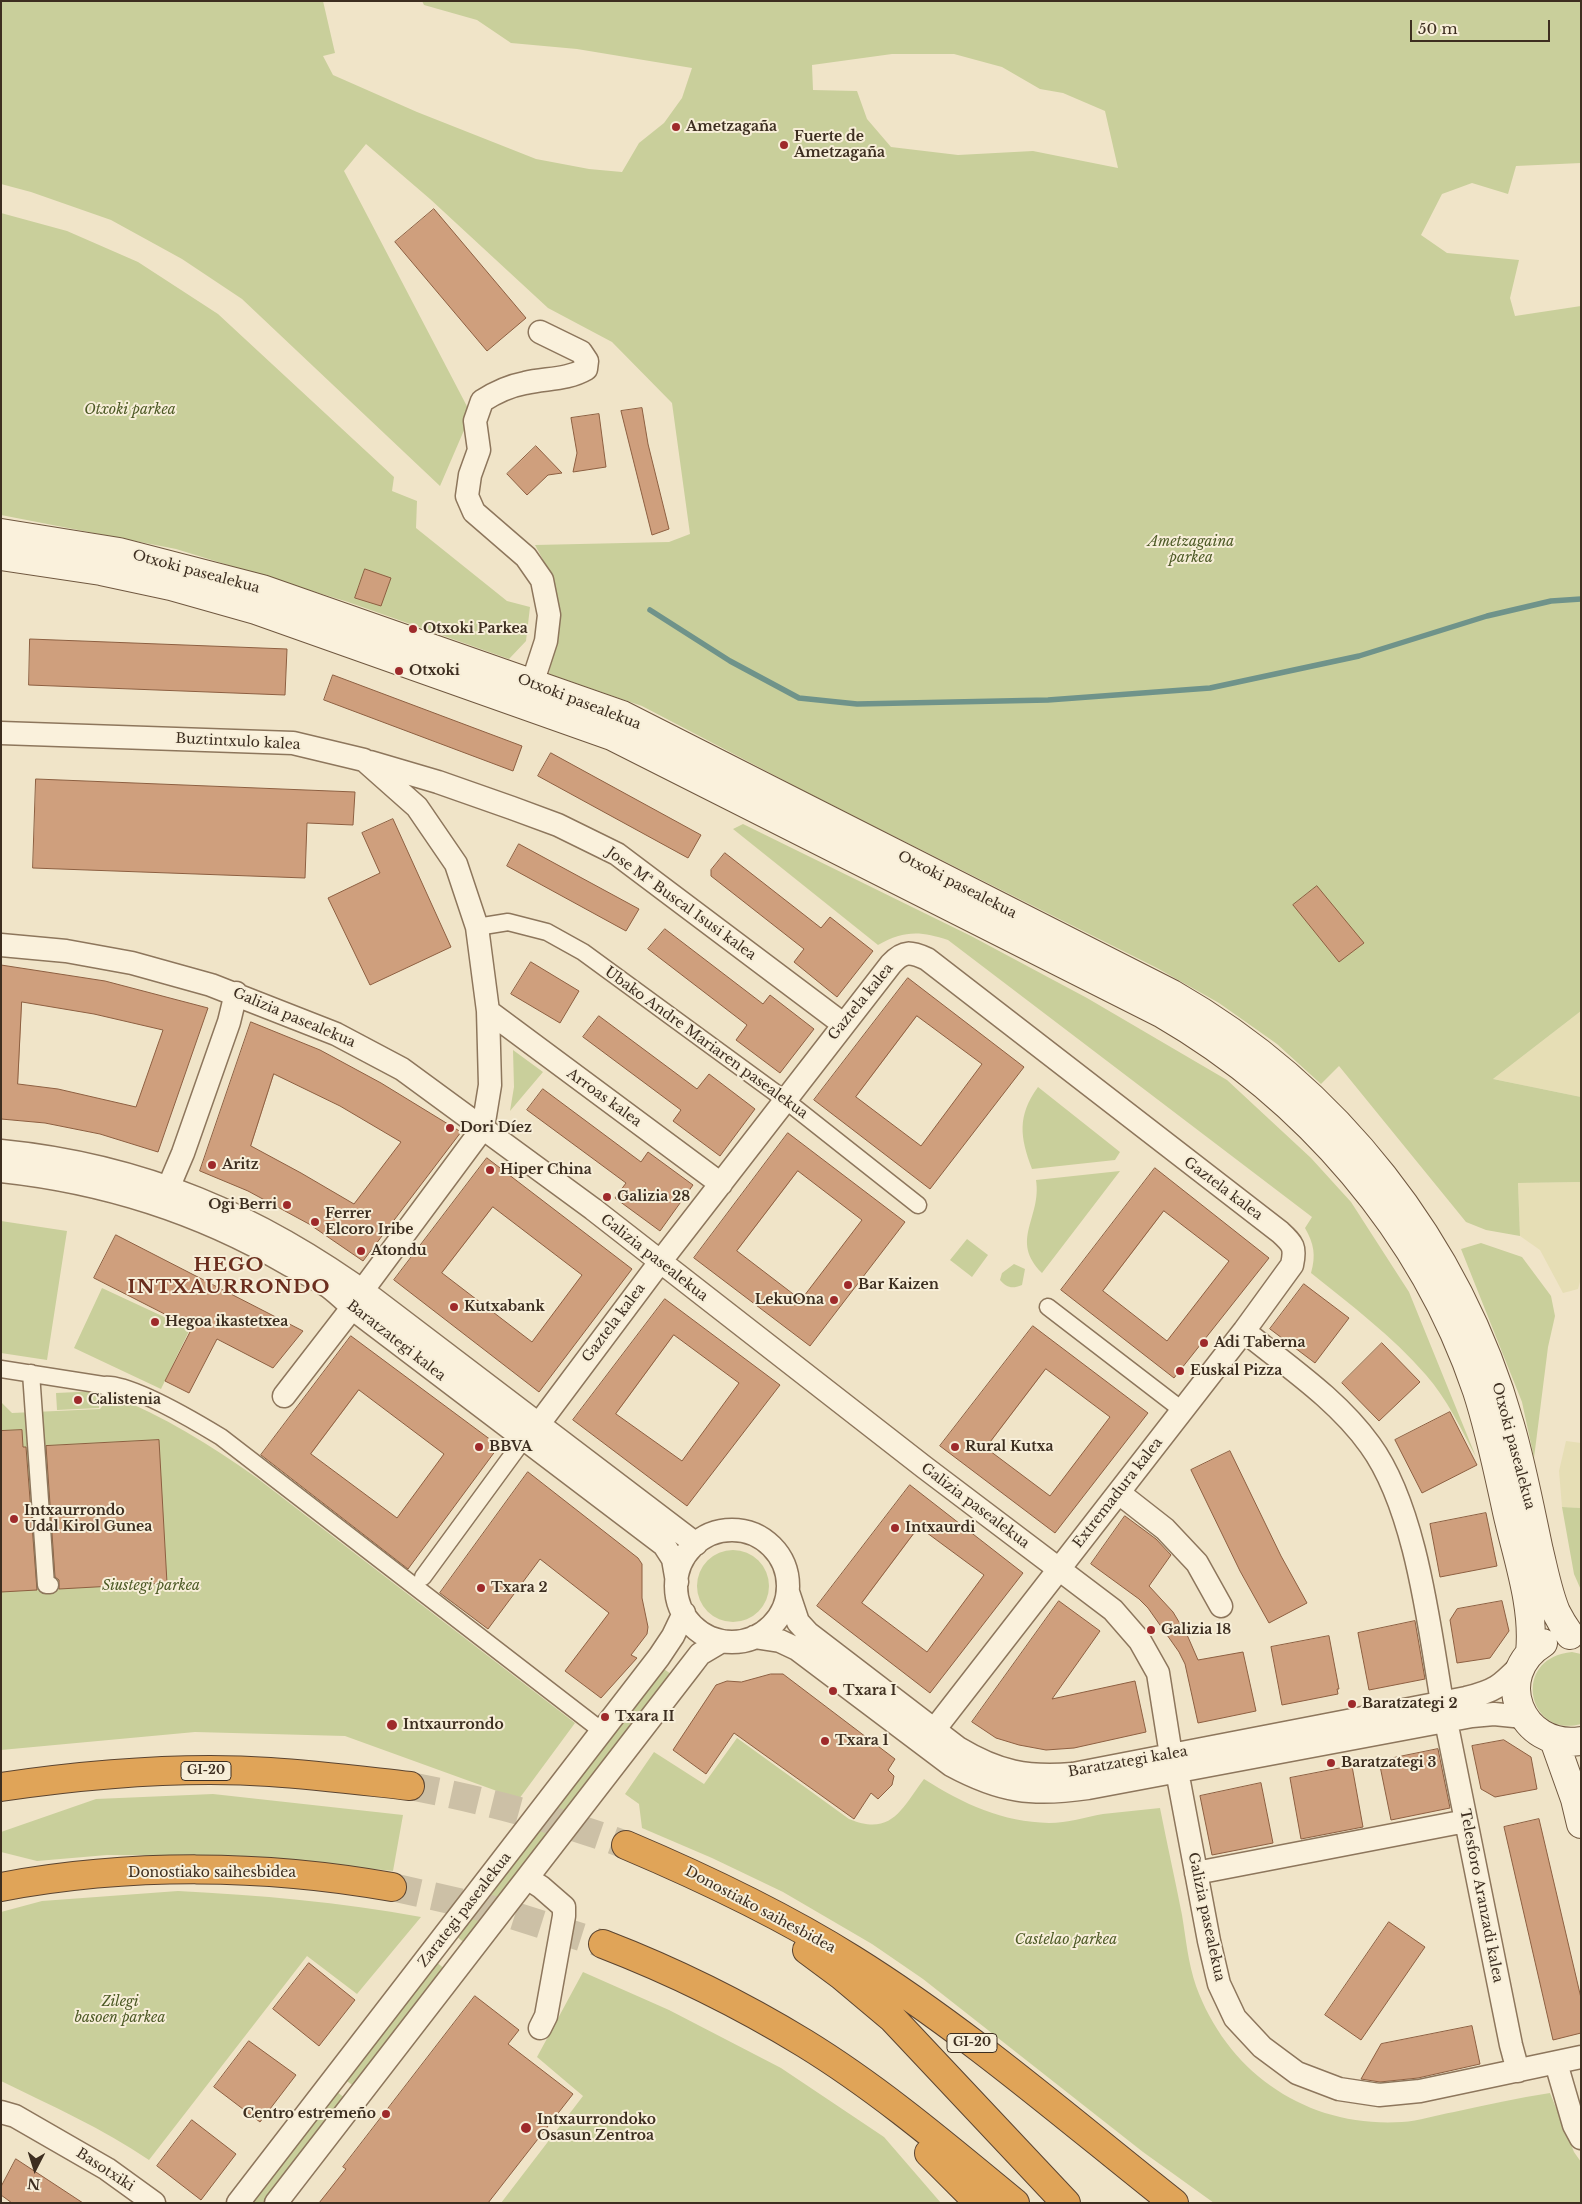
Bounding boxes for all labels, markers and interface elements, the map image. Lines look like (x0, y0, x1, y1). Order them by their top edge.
scale bar (1412, 10, 1552, 42)
text: 50 m (1418, 19, 1458, 38)
place label: Ametzagaña (686, 119, 777, 135)
marker: Ametzagaña (670, 121, 682, 133)
place label: Fuerte de Ametzagaña (794, 129, 885, 162)
marker: Fuerte de Ametzagaña (778, 139, 790, 151)
park label: Otxoki parkea (84, 402, 176, 418)
park label: Ametzagaina parkea (1148, 534, 1234, 566)
street label: Otxoki pasealekua (131, 547, 261, 597)
place label: Otxoki Parkea (423, 621, 528, 637)
marker: Otxoki Parkea (407, 623, 419, 635)
place label: Otxoki (409, 663, 460, 679)
marker: Otxoki (393, 665, 405, 677)
street label: Otxoki pasealekua (515, 671, 643, 733)
street label: Buztintxulo kalea (175, 730, 301, 754)
street label: Jose Mª Buscal Isusi kalea (603, 844, 759, 964)
street label: Otxoki pasealekua (895, 848, 1019, 922)
street label: Gaztela kalea (825, 960, 897, 1044)
street label: Ubako Andre Mariaren pasealekua (601, 964, 811, 1122)
street label: Galizia pasealekua (230, 985, 358, 1051)
street label: Arroas kalea (563, 1065, 645, 1131)
place label: Dori Díez (460, 1120, 532, 1136)
marker: Dori Díez (444, 1122, 456, 1134)
street label: Gaztela kalea (1180, 1154, 1266, 1224)
place label: Aritz (222, 1157, 259, 1173)
marker: Aritz (206, 1159, 218, 1171)
place label: Hiper China (500, 1162, 592, 1178)
marker: Hiper China (484, 1164, 496, 1176)
place label: Galizia 28 (617, 1189, 690, 1205)
marker: Galizia 28 (601, 1191, 613, 1203)
place label: Ogi Berri (208, 1197, 277, 1213)
marker: Ogi Berri (281, 1199, 293, 1211)
place label: Ferrer Elcoro Iribe (325, 1206, 413, 1238)
street label: Galizia pasealekua (597, 1211, 711, 1305)
marker: Ferrer Elcoro Iribe (309, 1216, 321, 1228)
place label: Atondu (371, 1243, 427, 1259)
marker: Atondu (355, 1245, 367, 1257)
district label: HEGO INTXAURRONDO (126, 1255, 332, 1299)
place label: Bar Kaizen (858, 1277, 939, 1293)
marker: Bar Kaizen (842, 1279, 854, 1291)
street label: Gaztela kalea (579, 1280, 649, 1366)
place label: LekuOna (755, 1292, 824, 1308)
marker: LekuOna (828, 1294, 840, 1306)
street label: Baratzategi kalea (343, 1297, 449, 1385)
place label: Kutxabank (464, 1299, 545, 1315)
marker: Kutxabank (448, 1301, 460, 1313)
place label: Hegoa ikastetxea (165, 1314, 288, 1330)
marker: Hegoa ikastetxea (149, 1316, 161, 1328)
place label: Adi Taberna (1214, 1335, 1306, 1351)
marker: Adi Taberna (1198, 1337, 1210, 1349)
place label: Euskal Pizza (1190, 1363, 1282, 1379)
marker: Euskal Pizza (1174, 1365, 1186, 1377)
street label: Otxoki pasealekua (1488, 1381, 1538, 1511)
place label: Calistenia (88, 1392, 161, 1408)
marker: Calistenia (72, 1394, 84, 1406)
street label: Extremadura kalea (1070, 1435, 1166, 1551)
place label: BBVA (489, 1439, 532, 1455)
place label: Rural Kutxa (965, 1439, 1054, 1455)
marker: BBVA (473, 1441, 485, 1453)
marker: Rural Kutxa (949, 1441, 961, 1453)
street label: Galizia pasealekua (918, 1460, 1032, 1552)
place label: Intxaurrondo Udal Kirol Gunea (24, 1503, 152, 1535)
marker: Intxaurrondo Udal Kirol Gunea (8, 1513, 20, 1525)
place label: Intxaurdi (905, 1520, 975, 1536)
marker: Intxaurdi (889, 1522, 901, 1534)
park label: Siustegi parkea (102, 1578, 200, 1594)
place label: Txara 2 (491, 1580, 548, 1596)
marker: Txara 2 (475, 1582, 487, 1594)
place label: Galizia 18 (1161, 1622, 1231, 1638)
marker: Galizia 18 (1145, 1624, 1157, 1636)
place label: Txara I (843, 1683, 896, 1699)
marker: Txara I (827, 1685, 839, 1697)
place label: Baratzategi 2 (1362, 1696, 1458, 1712)
marker: Baratzategi 2 (1346, 1698, 1358, 1710)
place label: Txara II (615, 1709, 674, 1725)
marker: Txara II (599, 1711, 611, 1723)
place label: Intxaurrondo (403, 1717, 504, 1733)
marker: Intxaurrondo (385, 1718, 399, 1732)
place label: Txara 1 (835, 1733, 889, 1749)
marker: Txara 1 (819, 1735, 831, 1747)
street label: Baratzategi kalea (1067, 1743, 1189, 1781)
place label: Baratzategi 3 (1341, 1755, 1436, 1771)
marker: Baratzategi 3 (1325, 1757, 1337, 1769)
road number: GI-20 (181, 1762, 231, 1780)
street label: Telesforo Aranzadi kalea (1456, 1808, 1506, 1984)
street label: Zarategi pasealekua (415, 1849, 515, 1971)
street label: Galizia pasealekua (1184, 1851, 1228, 1983)
street label: Donostiako saihesbidea (682, 1863, 838, 1957)
street label: Donostiako saihesbidea (128, 1865, 296, 1881)
park label: Castelao parkea (1015, 1932, 1117, 1948)
park label: Zilegi basoen parkea (75, 1994, 165, 2026)
road number: GI-20 (947, 2034, 997, 2052)
place label: Centro estremeño (243, 2106, 376, 2122)
marker: Centro estremeño (380, 2108, 392, 2120)
place label: Intxaurrondoko Osasun Zentroa (537, 2112, 656, 2144)
marker: Intxaurrondoko Osasun Zentroa (519, 2121, 533, 2135)
north arrow (10, 2144, 60, 2194)
street label: Basotxiki (73, 2145, 137, 2195)
text: N (26, 2174, 41, 2193)

